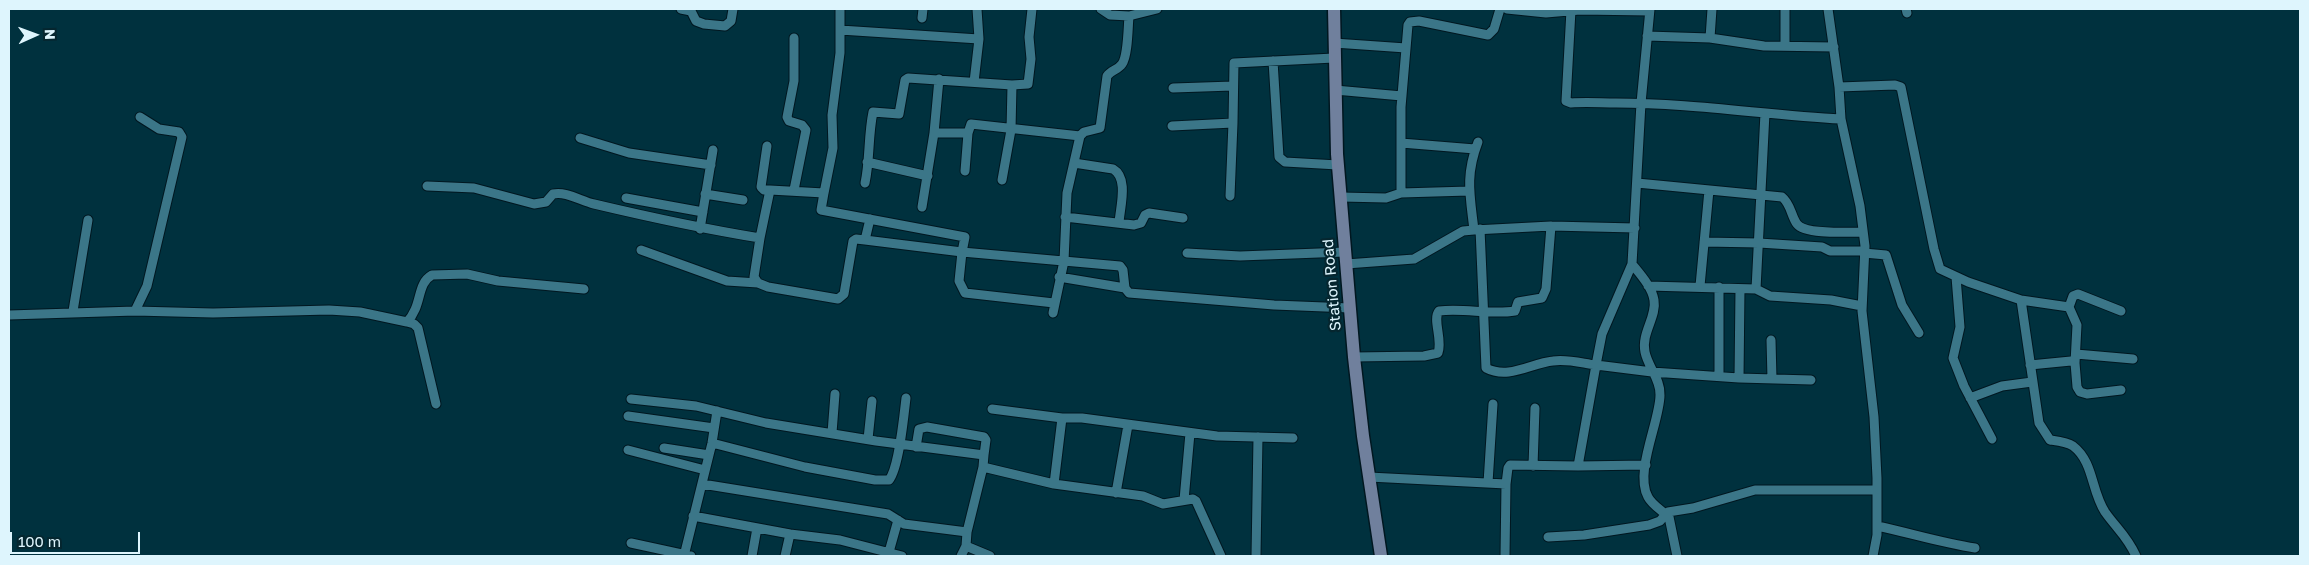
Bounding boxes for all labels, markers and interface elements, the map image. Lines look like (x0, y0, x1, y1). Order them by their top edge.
north arrow (10, 10, 60, 60)
text: N (42, 29, 59, 40)
street label: Station Road (1319, 238, 1345, 332)
scale bar (12, 522, 142, 554)
text: 100 m (18, 532, 61, 550)

